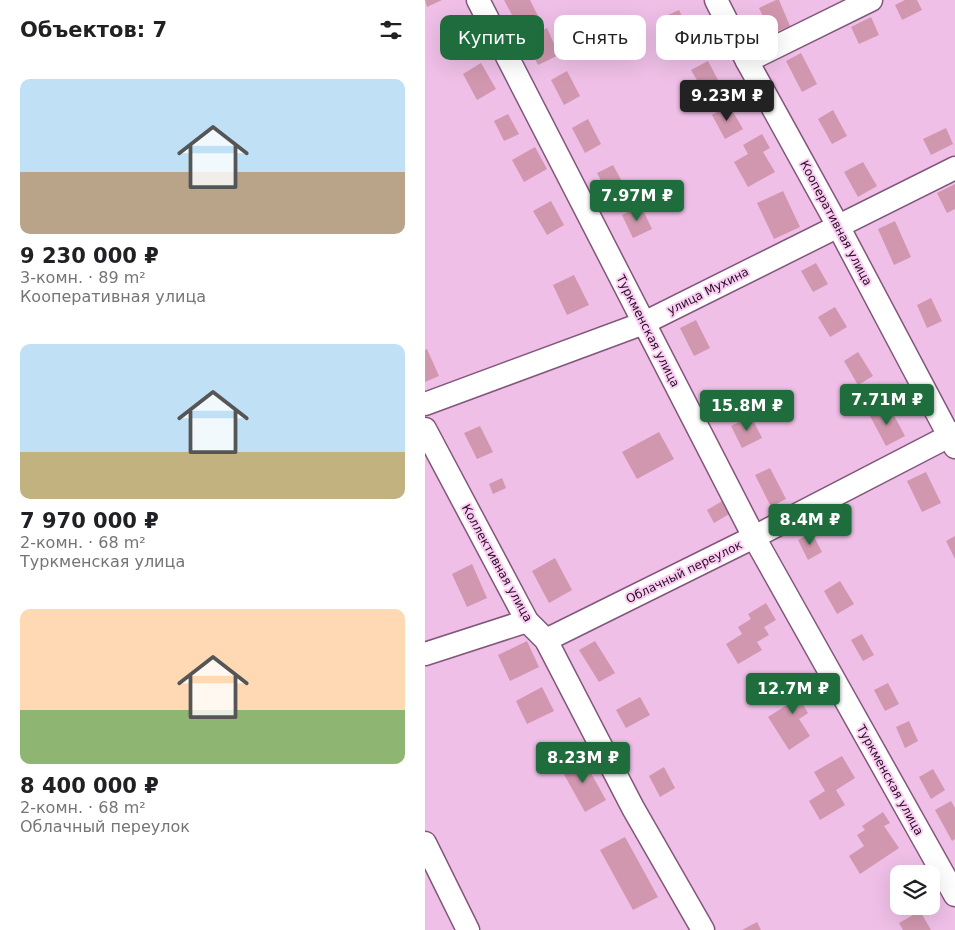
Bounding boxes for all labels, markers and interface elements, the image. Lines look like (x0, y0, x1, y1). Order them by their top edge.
chip: Купить (440, 15, 544, 60)
chip: Снять (554, 15, 646, 60)
chip: Фильтры (656, 15, 778, 60)
icon: filters (377, 16, 405, 44)
text: Объектов: 7 (20, 18, 167, 42)
pin: 9.23M ₽ (681, 80, 773, 122)
text: 9.23M ₽ (691, 86, 763, 105)
icon: home (168, 112, 258, 202)
street label: Кооперативная улица (797, 158, 875, 288)
pin: 7.97M ₽ (591, 180, 683, 222)
text: 7.97M ₽ (601, 186, 673, 205)
text: 9 230 000 ₽ (20, 244, 159, 268)
street label: улица Мухина (665, 264, 751, 318)
text: 3-комн. · 89 m² (20, 268, 146, 287)
street label: Туркменская улица (613, 272, 682, 389)
text: Кооперативная улица (20, 287, 206, 306)
icon: home (168, 377, 258, 467)
pin: 7.71M ₽ (841, 384, 933, 426)
pin: 15.8M ₽ (701, 390, 793, 432)
text: 7.71M ₽ (851, 390, 923, 409)
text: 15.8M ₽ (711, 396, 783, 415)
street label: Коллективная улица (459, 502, 535, 624)
pin: 8.4M ₽ (769, 504, 851, 546)
text: 7 970 000 ₽ (20, 509, 159, 533)
text: 8.4M ₽ (780, 510, 840, 529)
text: 2-комн. · 68 m² (20, 533, 146, 552)
street label: Облачный переулок (624, 538, 744, 606)
text: Туркменская улица (20, 552, 185, 571)
icon: home (168, 642, 258, 732)
pin: 12.7M ₽ (747, 672, 839, 715)
text: 12.7M ₽ (757, 679, 829, 698)
street label: Туркменская улица (853, 722, 926, 838)
pin: 8.23M ₽ (537, 742, 629, 784)
text: 8.23M ₽ (547, 748, 619, 767)
text: 8 400 000 ₽ (20, 774, 159, 798)
text: 2-комн. · 68 m² (20, 798, 146, 817)
text: Облачный переулок (20, 817, 190, 836)
map controls (890, 865, 940, 915)
button: layers (890, 865, 940, 915)

